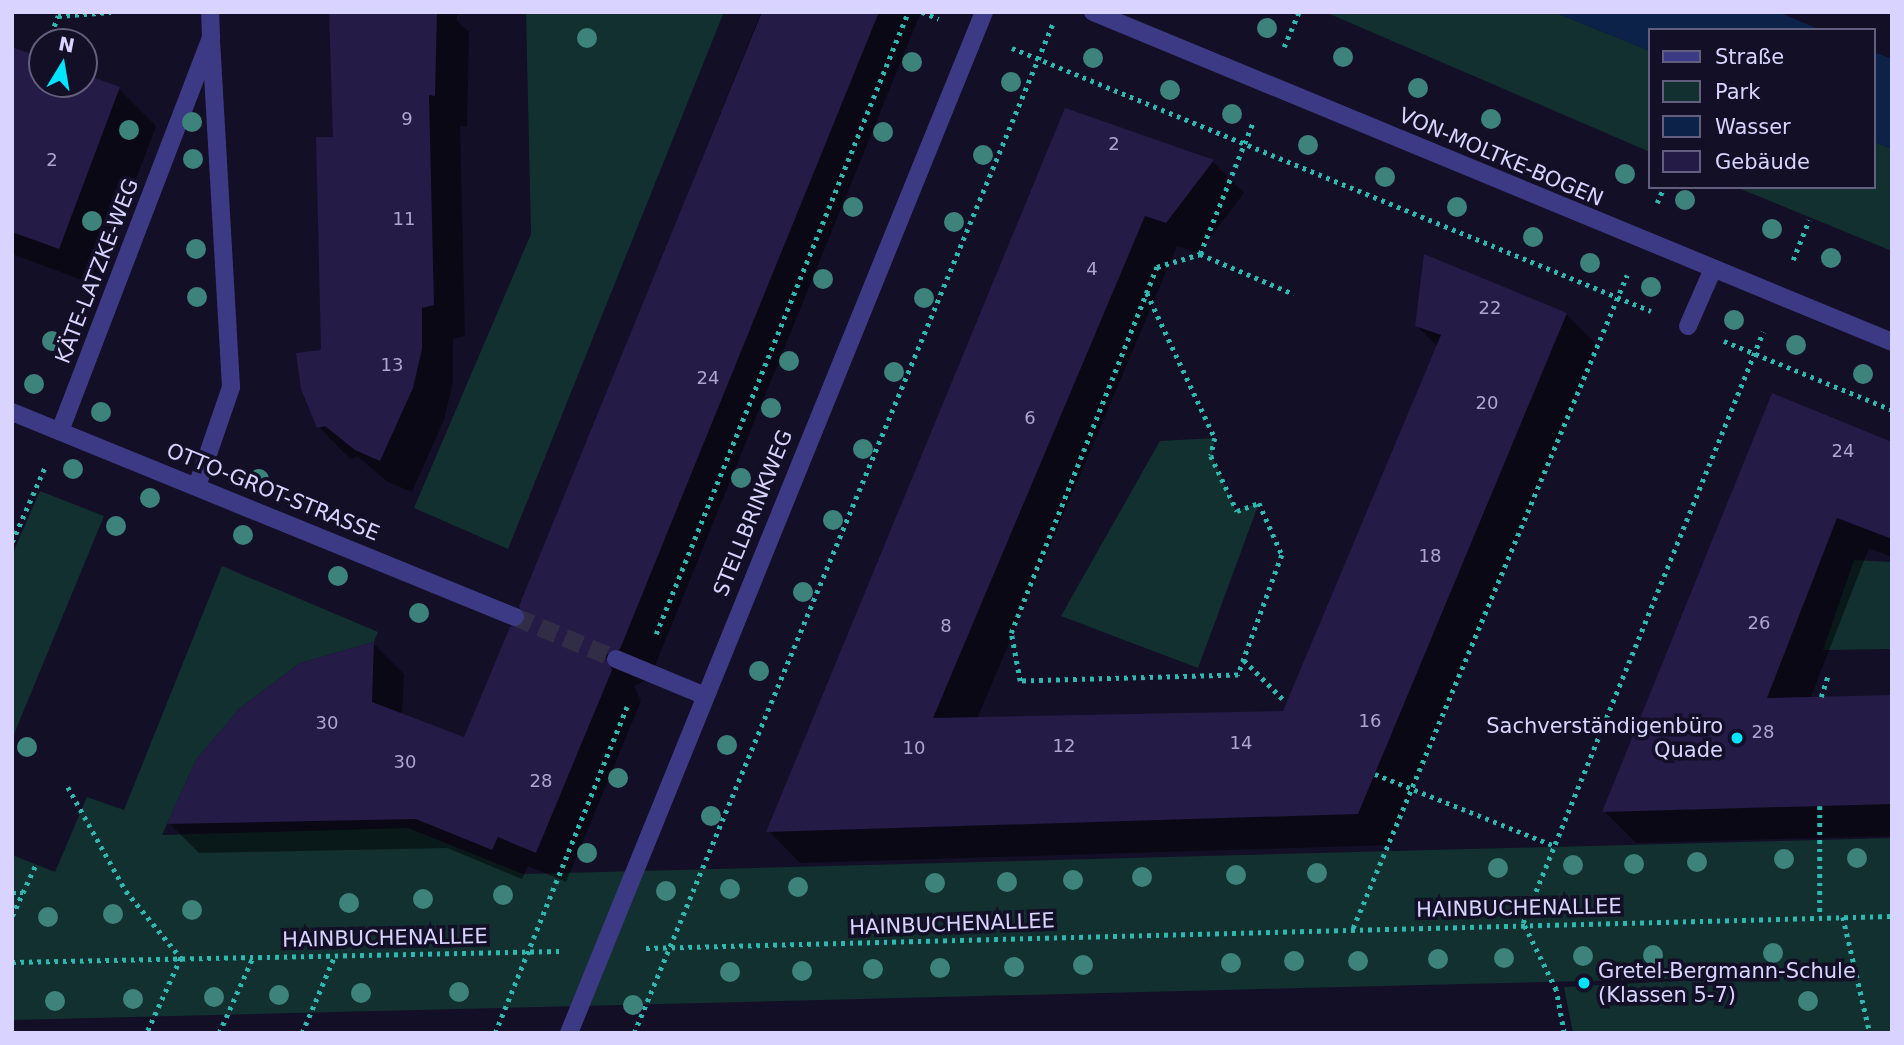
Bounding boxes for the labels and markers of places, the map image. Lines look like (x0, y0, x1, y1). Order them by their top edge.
place label: Sachverständigenbüro Quade (1486, 713, 1723, 763)
marker: Sachverständigenbüro Quade (1729, 730, 1745, 746)
place label: Gretel-Bergmann-Schule (Klassen 5-7) (1598, 958, 1856, 1008)
marker: Gretel-Bergmann-Schule (Klassen 5-7) (1576, 975, 1592, 991)

